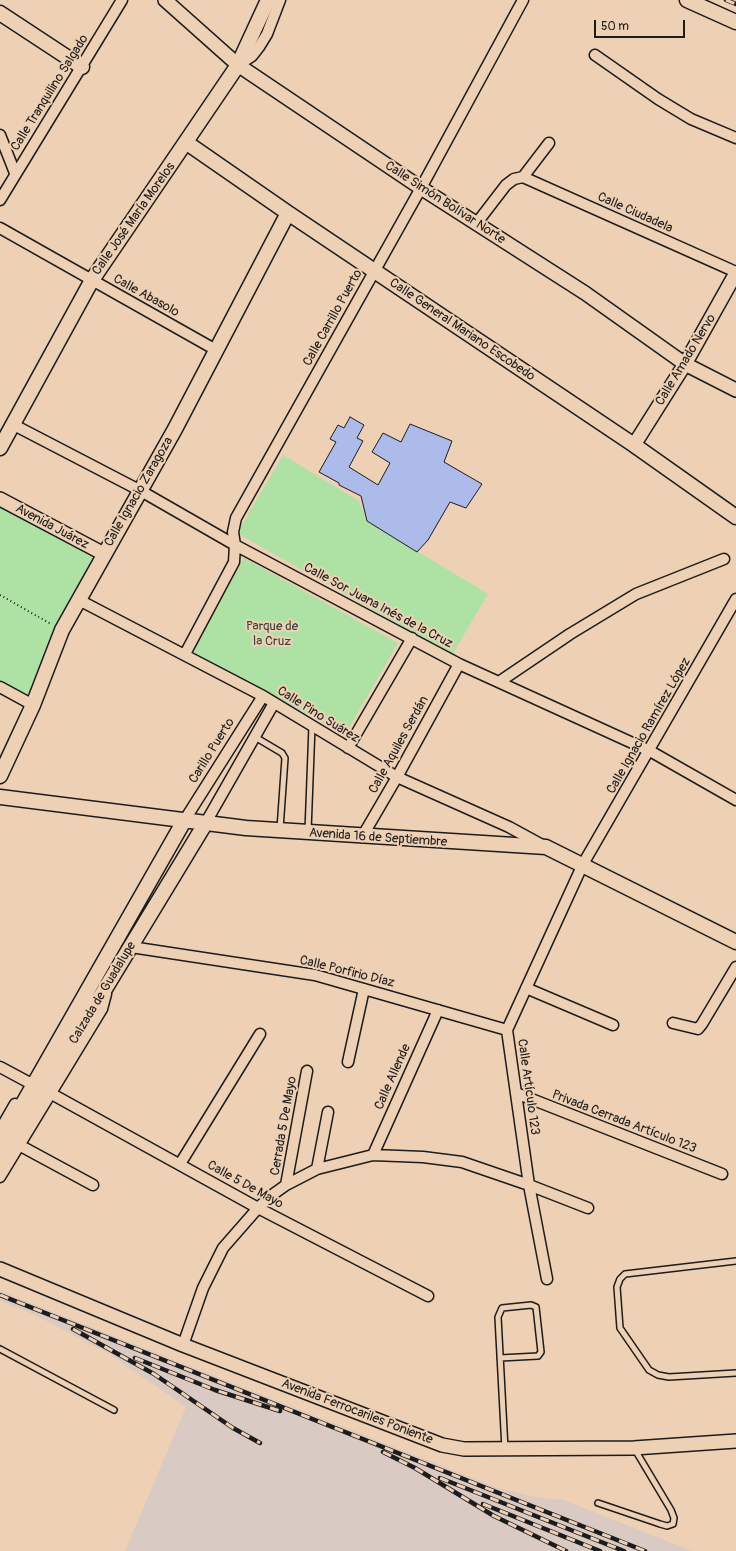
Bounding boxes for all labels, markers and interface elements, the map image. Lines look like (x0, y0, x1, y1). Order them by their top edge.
scale bar (596, 12, 687, 38)
text: 50 m (601, 19, 629, 34)
street label: Calle Tranquilino Salgado (8, 32, 92, 154)
street label: Calle Simón Bolívar Norte (382, 158, 508, 248)
street label: Calle José María Morelos (89, 160, 179, 278)
street label: Calle Ciudadela (595, 189, 675, 237)
street label: Calle Carrillo Puerto (300, 267, 366, 369)
street label: Calle Abasolo (110, 271, 182, 321)
street label: Calle General Mariano Escobedo (386, 275, 538, 385)
street label: Calle Amado Nervo (653, 311, 719, 409)
street label: Calle Ignacio Zaragoza (101, 435, 177, 549)
street label: Avenida Juárez (13, 501, 91, 553)
street label: Calle Sor Juana Inés de la Cruz (301, 560, 455, 652)
park label: Parque de la Cruz (246, 619, 298, 650)
street label: Calle Ignacio Ramírez López (604, 655, 694, 797)
street label: Calle Pino Suárez (274, 683, 362, 747)
street label: Calle Aquiles Serdán (366, 693, 432, 797)
street label: Carillo Puerto (186, 715, 238, 787)
street label: Avenida 16 de Septiembre (308, 825, 448, 851)
street label: Calzada de Guadalupe (66, 939, 140, 1047)
street label: Calle Porfirio Díaz (298, 953, 396, 991)
street label: Calle Artículo 123 (514, 1038, 542, 1136)
street label: Calle Allende (372, 1042, 414, 1112)
street label: Cerrada 5 De Mayo (268, 1075, 300, 1177)
street label: Privada Cerrada Artículo 123 (550, 1087, 698, 1157)
street label: Calle 5 De Mayo (204, 1158, 286, 1212)
street label: Avenida Ferrocariles Poniente (279, 1376, 435, 1448)

